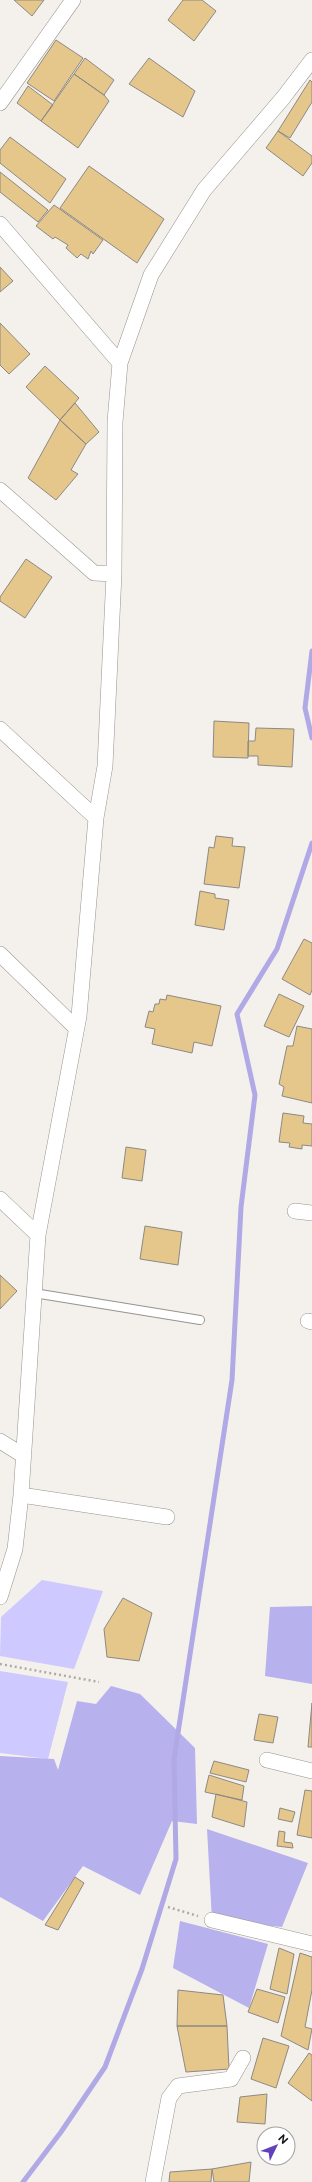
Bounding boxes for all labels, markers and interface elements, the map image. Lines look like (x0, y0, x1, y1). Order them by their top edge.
north arrow (256, 2126, 296, 2166)
text: N (275, 2132, 291, 2147)

